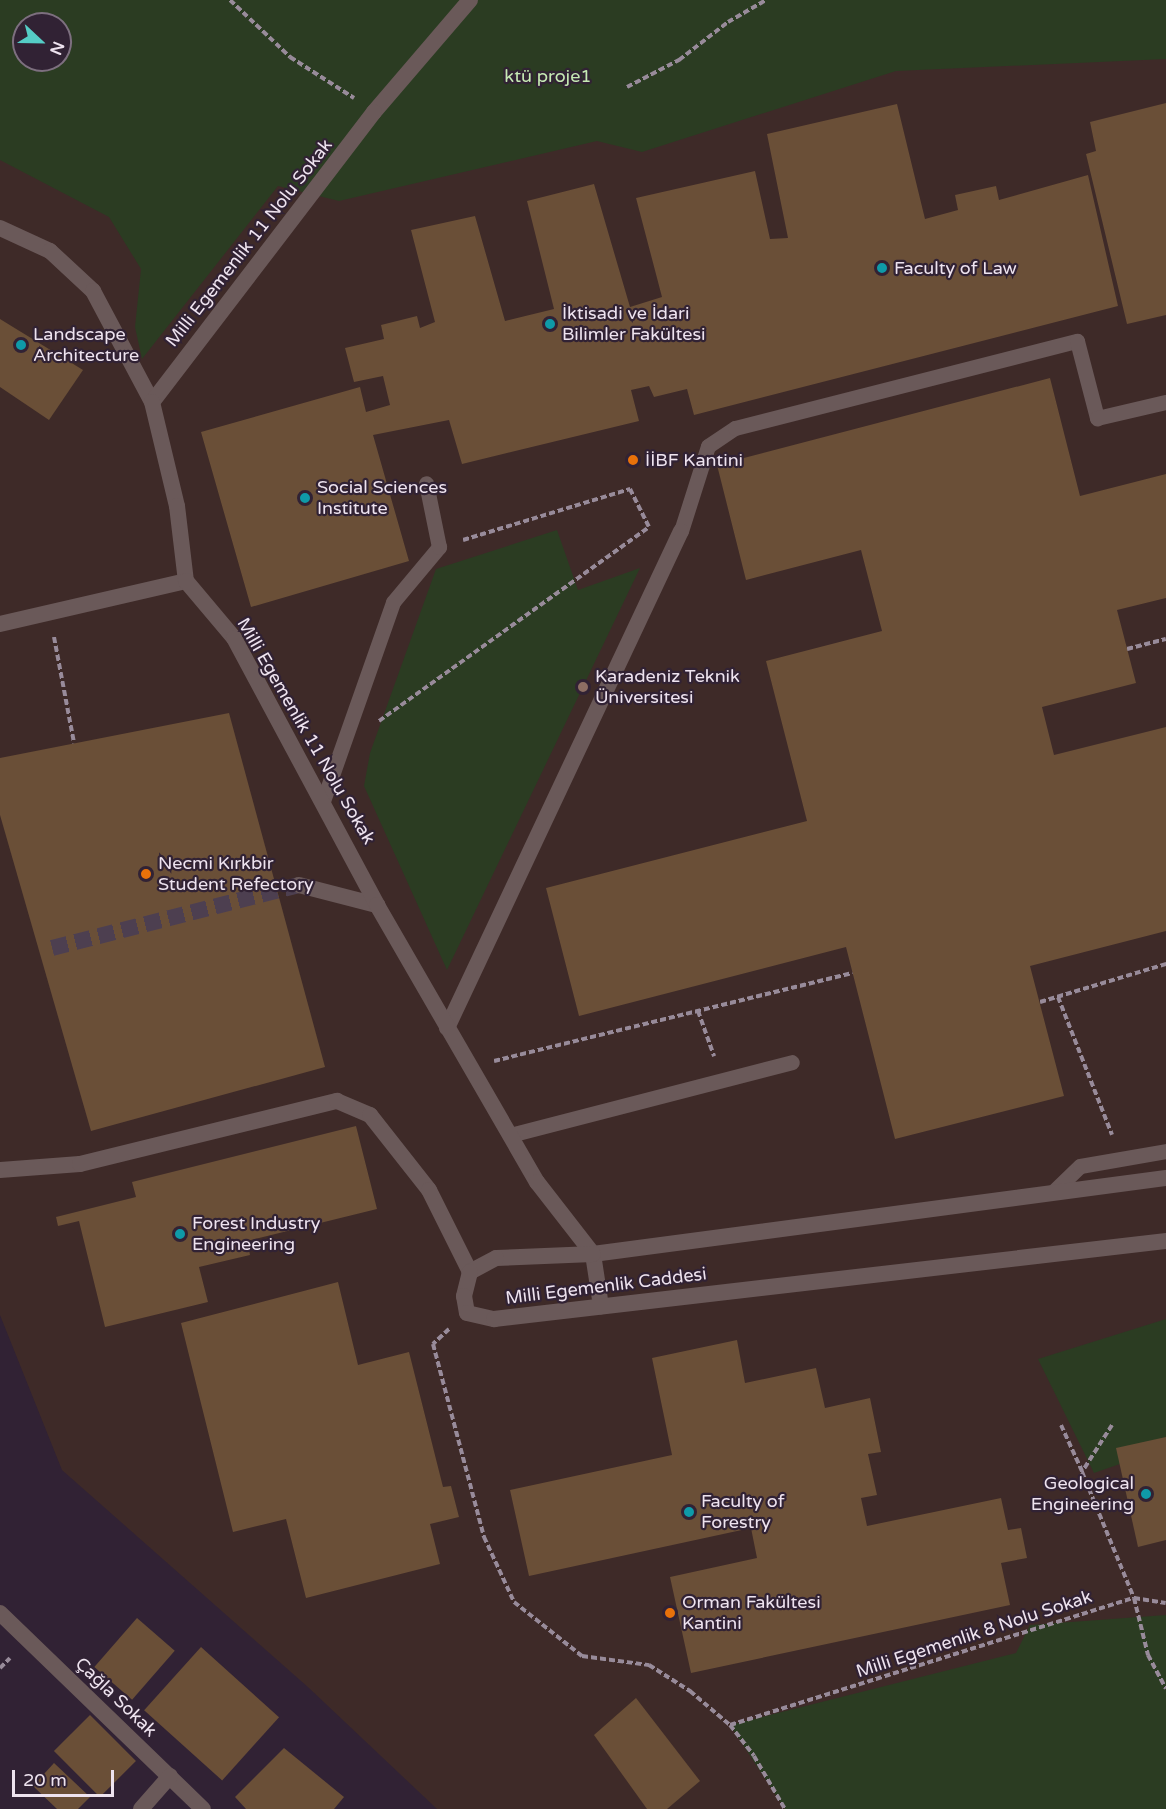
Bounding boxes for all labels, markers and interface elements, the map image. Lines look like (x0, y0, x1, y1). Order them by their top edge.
north arrow (12, 12, 72, 72)
text: N (45, 38, 69, 58)
park label: ktü proje1 (504, 65, 592, 87)
street label: Milli Egemenlik 11 Nolu Sokak (161, 135, 337, 351)
place label: Faculty of Law (894, 257, 1017, 279)
marker: Faculty of Law (875, 261, 889, 275)
place label: İktisadi ve İdari Bilimler Fakültesi (562, 303, 706, 346)
marker: İktisadi ve İdari Bilimler Fakültesi (543, 317, 557, 331)
place label: Landscape Architecture (33, 324, 139, 366)
marker: Landscape Architecture (14, 338, 28, 352)
place label: İİBF Kantini (645, 449, 743, 471)
marker: İİBF Kantini (626, 453, 640, 467)
place label: Social Sciences Institute (317, 477, 447, 520)
marker: Social Sciences Institute (298, 491, 312, 505)
street label: Milli Egemenlik 11 Nolu Sokak (232, 614, 380, 848)
place label: Karadeniz Teknik Üniversitesi (595, 666, 740, 708)
marker: Karadeniz Teknik Üniversitesi (576, 680, 590, 694)
place label: Necmi Kırkbir Student Refectory (158, 853, 314, 896)
marker: Necmi Kırkbir Student Refectory (139, 867, 153, 881)
place label: Forest Industry Engineering (192, 1213, 320, 1256)
marker: Forest Industry Engineering (173, 1227, 187, 1241)
street label: Milli Egemenlik Caddesi (504, 1263, 708, 1309)
place label: Geological Engineering (1031, 1473, 1134, 1516)
marker: Geological Engineering (1139, 1487, 1153, 1501)
place label: Faculty of Forestry (701, 1491, 785, 1534)
marker: Faculty of Forestry (682, 1505, 696, 1519)
street label: Milli Egemenlik 8 Nolu Sokak (853, 1586, 1095, 1682)
place label: Orman Fakültesi Kantini (682, 1592, 821, 1634)
marker: Orman Fakültesi Kantini (663, 1606, 677, 1620)
street label: Çağla Sokak (71, 1653, 161, 1741)
scale bar (15, 1758, 117, 1796)
text: 20 m (23, 1769, 67, 1791)

